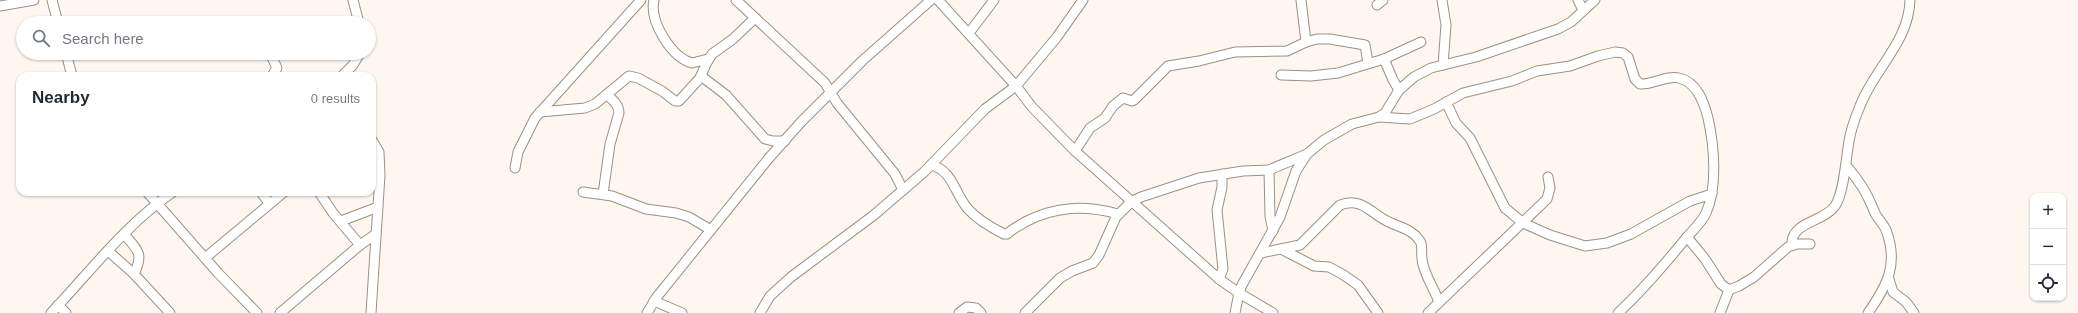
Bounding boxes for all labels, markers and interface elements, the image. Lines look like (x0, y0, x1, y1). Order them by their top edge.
search box (16, 16, 376, 60)
icon: search (30, 27, 52, 49)
text: Search here (62, 30, 144, 47)
text: Nearby (32, 88, 90, 107)
text: 0 results (311, 91, 360, 106)
map controls (2030, 193, 2066, 301)
button: + (2030, 193, 2066, 229)
button: − (2030, 229, 2066, 265)
button: locate (2030, 265, 2066, 301)

